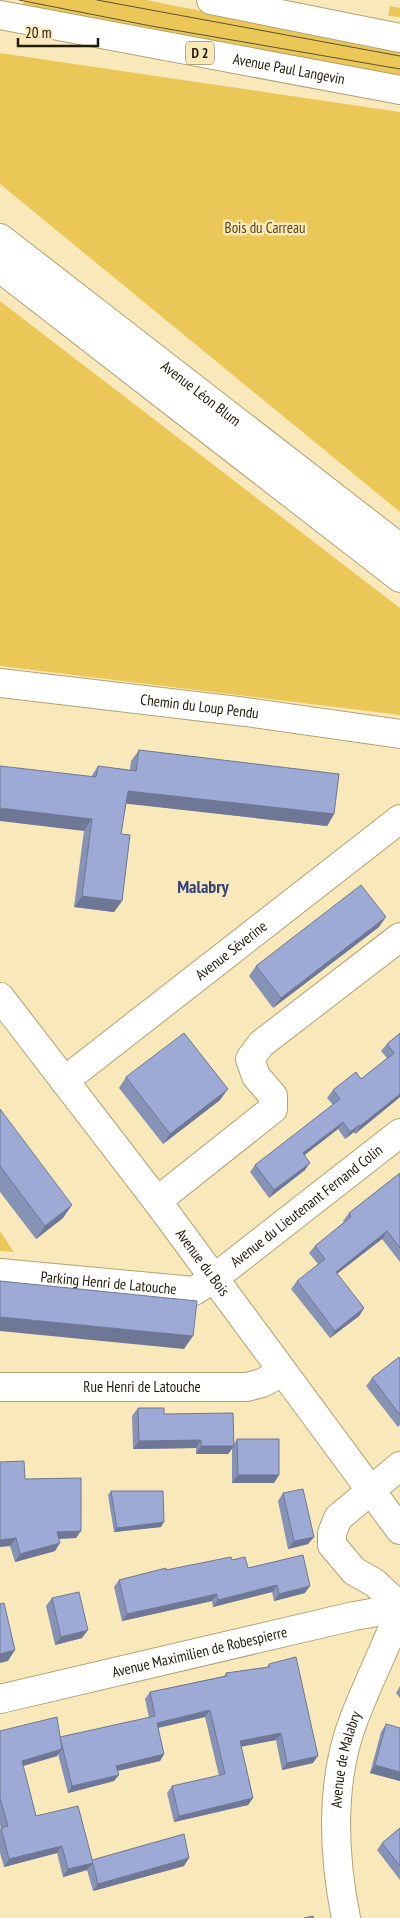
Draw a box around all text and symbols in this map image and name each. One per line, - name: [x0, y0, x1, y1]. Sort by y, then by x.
- scale bar: [18, 15, 98, 47]
- text: 20 m: [25, 23, 51, 42]
- road number: D 2: [186, 42, 214, 64]
- street label: Avenue Paul Langevin: [232, 49, 347, 88]
- park label: Bois du Carreau: [225, 218, 305, 237]
- street label: Avenue Léon Blum: [157, 356, 245, 430]
- street label: Chemin du Loup Pendu: [139, 690, 260, 723]
- district label: Malabry: [177, 875, 230, 898]
- street label: Avenue Séverine: [191, 916, 271, 984]
- street label: Avenue du Lieutenant Fernand Colin: [226, 1140, 386, 1271]
- street label: Avenue du Bois: [172, 1225, 234, 1300]
- street label: Parking Henri de Latouche: [40, 1267, 177, 1298]
- street label: Rue Henri de Latouche: [83, 1377, 201, 1396]
- street label: Avenue Maximilien de Robespierre: [110, 1622, 289, 1681]
- street label: Avenue de Malabry: [326, 1708, 365, 1808]

